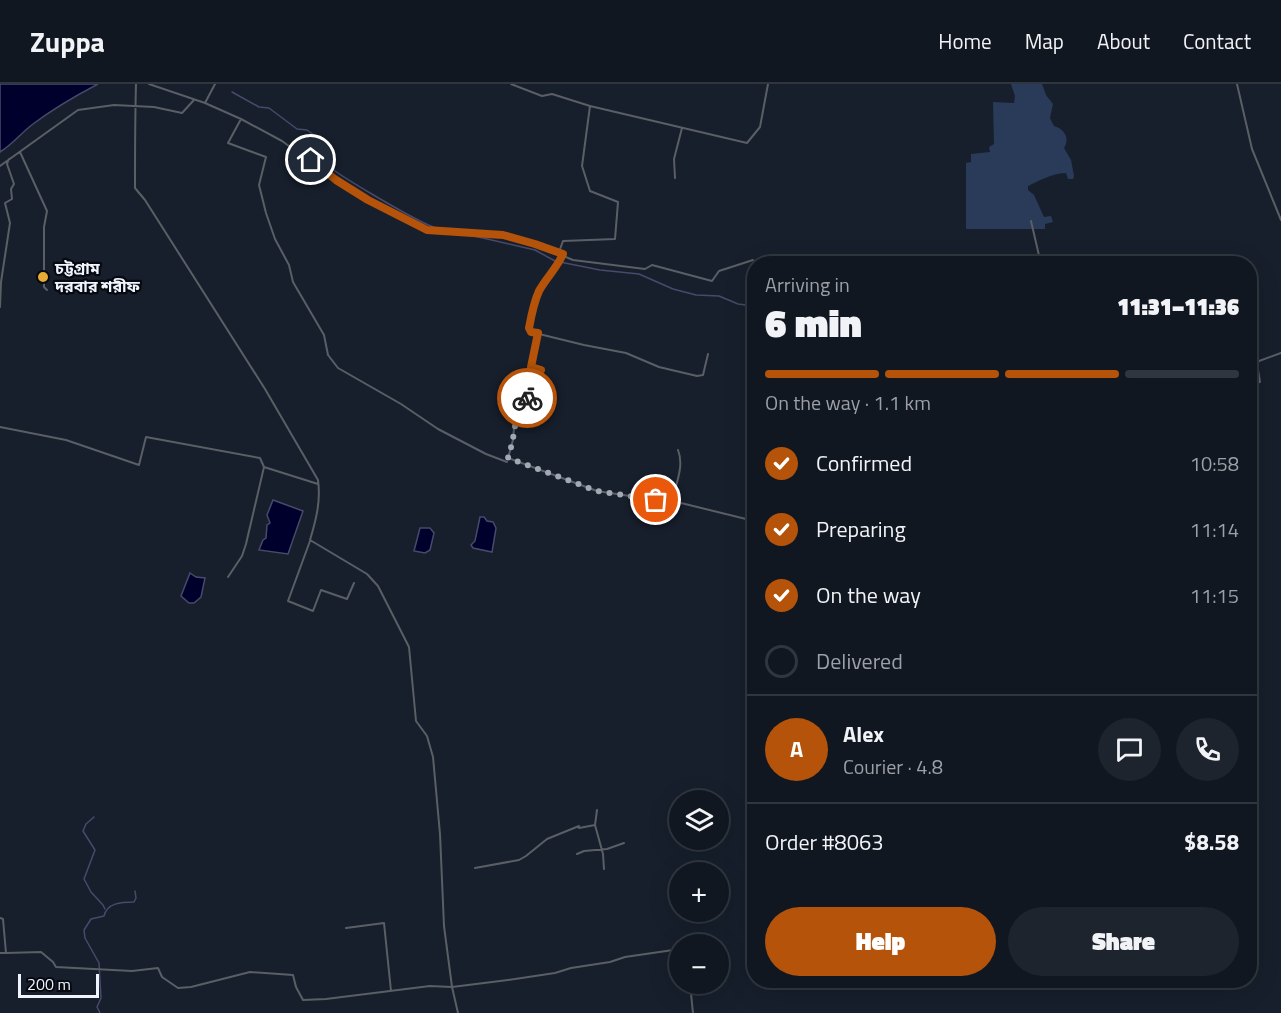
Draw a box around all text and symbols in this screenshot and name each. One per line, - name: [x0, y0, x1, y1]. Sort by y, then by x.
- text: Zuppa: [30, 20, 105, 63]
- text: Home: [938, 25, 992, 57]
- text: Map: [1025, 25, 1064, 57]
- text: About: [1097, 25, 1150, 57]
- text: Contact: [1183, 25, 1251, 57]
- pin: [285, 134, 336, 185]
- icon: home: [294, 143, 327, 176]
- place label: চট্টগ্রাম দরবার শরীফ: [54, 256, 141, 298]
- text: Arriving in: [765, 269, 850, 300]
- marker: চট্টগ্রাম দরবার শরীফ: [36, 270, 50, 284]
- text: 11:31–11:36: [1117, 290, 1239, 324]
- text: 6 min: [765, 293, 862, 352]
- courier: [497, 368, 557, 428]
- icon: bike: [511, 382, 544, 415]
- text: On the way · 1.1 km: [765, 387, 931, 418]
- text: Confirmed: [816, 446, 912, 480]
- icon: check: [765, 447, 798, 480]
- text: 10:58: [1190, 448, 1239, 479]
- pin: [630, 474, 681, 525]
- icon: bag: [639, 483, 672, 516]
- text: Preparing: [816, 512, 906, 546]
- icon: check: [765, 513, 798, 546]
- text: 11:14: [1190, 514, 1239, 545]
- text: On the way: [816, 578, 921, 612]
- icon: check: [765, 579, 798, 612]
- text: 11:15: [1190, 580, 1239, 611]
- text: Delivered: [816, 644, 903, 678]
- text: Alex: [843, 717, 884, 751]
- button: chat: [1098, 718, 1161, 781]
- button: phone: [1176, 718, 1239, 781]
- text: A: [790, 732, 803, 766]
- text: Courier · 4.8: [843, 751, 943, 782]
- map controls: [669, 790, 729, 994]
- button: layers: [669, 790, 729, 850]
- text: Order #8063: [765, 825, 884, 859]
- text: $8.58: [1184, 825, 1239, 859]
- button: +: [669, 862, 729, 922]
- button: Help: [765, 907, 996, 976]
- button: Share: [1008, 907, 1239, 976]
- button: −: [669, 934, 729, 994]
- scale bar: [18, 971, 99, 998]
- text: 200 m: [27, 972, 71, 996]

